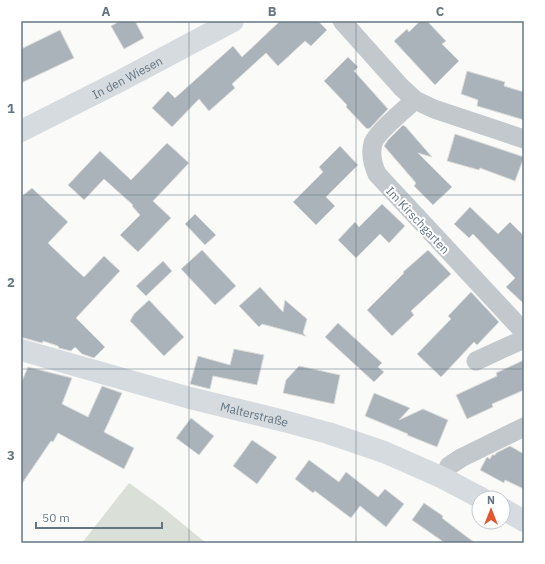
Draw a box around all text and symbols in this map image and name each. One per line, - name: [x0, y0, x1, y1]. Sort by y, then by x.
- text: A: [102, 3, 111, 20]
- text: B: [268, 3, 277, 20]
- text: C: [436, 3, 445, 20]
- street label: In den Wiesen: [89, 52, 165, 101]
- text: 1: [7, 100, 15, 117]
- street label: Im Kirschgarten: [383, 183, 453, 257]
- text: 2: [7, 274, 15, 291]
- street label: Malterstraße: [219, 398, 291, 429]
- text: 3: [7, 447, 15, 464]
- north arrow: [471, 490, 511, 530]
- text: N: [487, 493, 495, 507]
- scale bar: [36, 504, 162, 530]
- text: 50 m: [42, 510, 70, 525]

